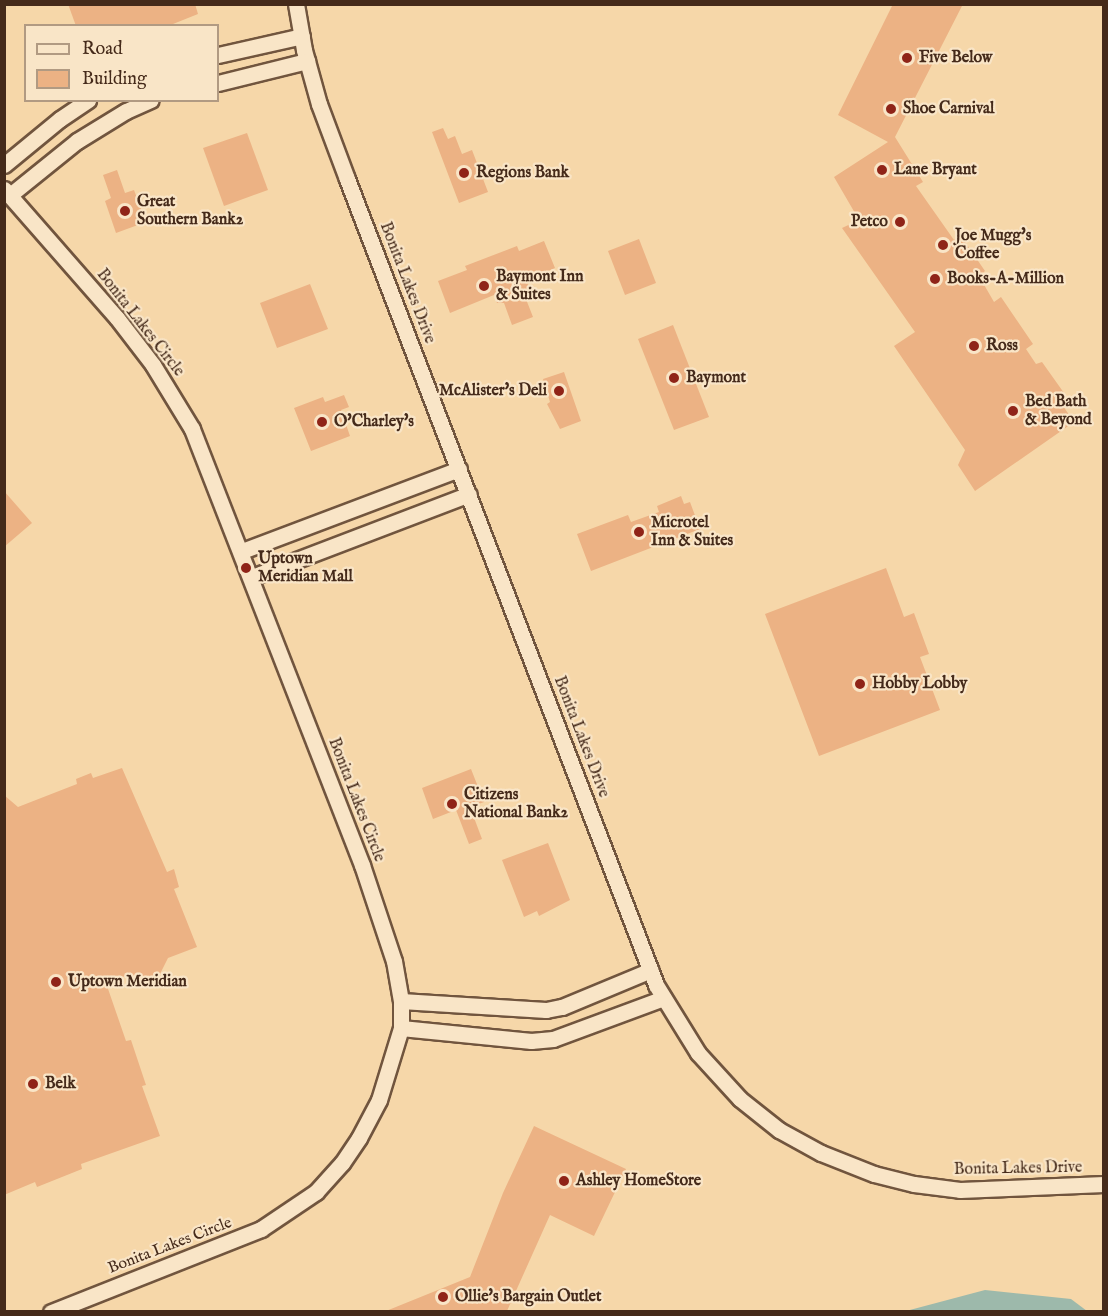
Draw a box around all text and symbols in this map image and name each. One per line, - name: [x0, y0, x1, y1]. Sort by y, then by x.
- legend: [24, 24, 219, 102]
- text: Road: [82, 38, 123, 61]
- place label: Five Below: [919, 48, 992, 68]
- marker: Five Below: [900, 51, 914, 65]
- text: Building: [82, 68, 147, 91]
- place label: Shoe Carnival: [903, 99, 994, 119]
- marker: Shoe Carnival: [884, 102, 898, 116]
- place label: Lane Bryant: [894, 160, 977, 180]
- place label: Regions Bank: [476, 163, 569, 183]
- marker: Lane Bryant: [875, 163, 889, 177]
- marker: Regions Bank: [457, 166, 471, 180]
- place label: Great Southern Bank2: [137, 192, 243, 230]
- marker: Great Southern Bank2: [118, 204, 132, 218]
- place label: Petco: [851, 212, 888, 232]
- marker: Petco: [893, 215, 907, 229]
- street label: Bonita Lakes Drive: [375, 220, 439, 346]
- place label: Joe Mugg's Coffee: [955, 226, 1031, 264]
- marker: Joe Mugg's Coffee: [936, 238, 950, 252]
- street label: Bonita Lakes Circle: [92, 265, 188, 381]
- place label: Baymont Inn & Suites: [496, 267, 583, 305]
- place label: Books-A-Million: [947, 269, 1064, 289]
- marker: Books-A-Million: [928, 272, 942, 286]
- marker: Baymont Inn & Suites: [477, 279, 491, 293]
- place label: Ross: [986, 336, 1018, 356]
- marker: Ross: [967, 339, 981, 353]
- place label: Baymont: [686, 368, 746, 388]
- marker: Baymont: [667, 371, 681, 385]
- place label: McAlister's Deli: [439, 381, 547, 401]
- marker: McAlister's Deli: [552, 384, 566, 398]
- place label: Bed Bath & Beyond: [1025, 392, 1092, 430]
- marker: Bed Bath & Beyond: [1006, 404, 1020, 418]
- place label: O'Charley's: [334, 412, 414, 432]
- marker: O'Charley's: [315, 415, 329, 429]
- place label: Microtel Inn & Suites: [651, 513, 733, 551]
- marker: Microtel Inn & Suites: [632, 525, 646, 539]
- place label: Uptown Meridian Mall: [258, 549, 353, 587]
- marker: Uptown Meridian Mall: [239, 561, 253, 575]
- street label: Bonita Lakes Drive: [549, 674, 613, 800]
- place label: Hobby Lobby: [872, 674, 967, 694]
- marker: Hobby Lobby: [853, 677, 867, 691]
- street label: Bonita Lakes Circle: [324, 735, 388, 865]
- place label: Citizens National Bank2: [464, 785, 568, 823]
- marker: Citizens National Bank2: [445, 797, 459, 811]
- place label: Uptown Meridian: [68, 972, 187, 992]
- marker: Uptown Meridian: [49, 975, 63, 989]
- place label: Belk: [45, 1074, 76, 1094]
- marker: Belk: [26, 1077, 40, 1091]
- street label: Bonita Lakes Drive: [954, 1158, 1082, 1180]
- place label: Ashley HomeStore: [576, 1171, 701, 1191]
- marker: Ashley HomeStore: [557, 1174, 571, 1188]
- street label: Bonita Lakes Circle: [105, 1214, 235, 1278]
- place label: Ollie's Bargain Outlet: [455, 1287, 601, 1307]
- marker: Ollie's Bargain Outlet: [436, 1290, 450, 1304]

